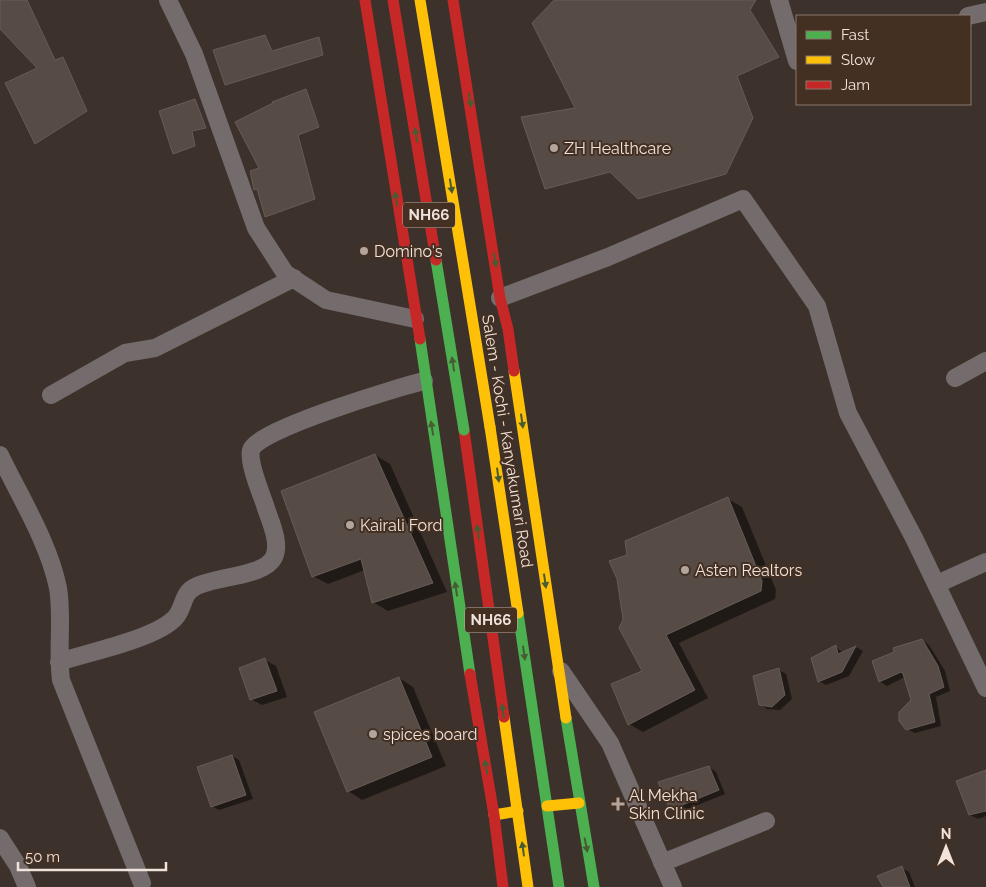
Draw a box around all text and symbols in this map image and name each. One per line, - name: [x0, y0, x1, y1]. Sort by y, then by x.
- legend: [796, 15, 971, 105]
- text: Fast: [841, 26, 869, 44]
- text: Slow: [841, 51, 875, 69]
- text: Jam: [841, 76, 870, 94]
- one-way arrow: [467, 92, 475, 108]
- one-way arrow: [411, 126, 419, 142]
- place label: ZH Healthcare: [564, 139, 671, 158]
- marker: ZH Healthcare: [548, 142, 560, 154]
- one-way arrow: [447, 179, 455, 195]
- one-way arrow: [392, 190, 400, 206]
- road number: NH66: [403, 202, 455, 228]
- place label: Domino's: [374, 242, 443, 261]
- marker: Domino's: [358, 245, 370, 257]
- one-way arrow: [491, 253, 499, 269]
- street label: Salem - Kochi - Kanyakumari Road: [478, 313, 537, 569]
- one-way arrow: [449, 356, 457, 372]
- one-way arrow: [518, 413, 526, 429]
- one-way arrow: [427, 420, 435, 436]
- one-way arrow: [494, 467, 502, 483]
- place label: Kairali Ford: [360, 516, 443, 535]
- marker: Kairali Ford: [344, 519, 356, 531]
- one-way arrow: [474, 524, 482, 540]
- place label: Asten Realtors: [695, 561, 802, 580]
- marker: Asten Realtors: [679, 564, 691, 576]
- one-way arrow: [542, 574, 550, 590]
- one-way arrow: [452, 581, 460, 597]
- road number: NH66: [465, 608, 517, 632]
- one-way arrow: [521, 645, 529, 661]
- one-way arrow: [499, 702, 507, 718]
- place label: spices board: [383, 725, 477, 744]
- marker: spices board: [367, 728, 379, 740]
- one-way arrow: [481, 758, 489, 774]
- place label: Al Mekha Skin Clinic: [629, 786, 705, 823]
- marker: Al Mekha Skin Clinic: [611, 797, 625, 811]
- north arrow: [921, 822, 971, 872]
- text: N: [941, 826, 951, 842]
- one-way arrow: [583, 837, 591, 853]
- scale bar: [18, 840, 165, 872]
- one-way arrow: [519, 841, 527, 857]
- text: 50 m: [25, 848, 60, 866]

